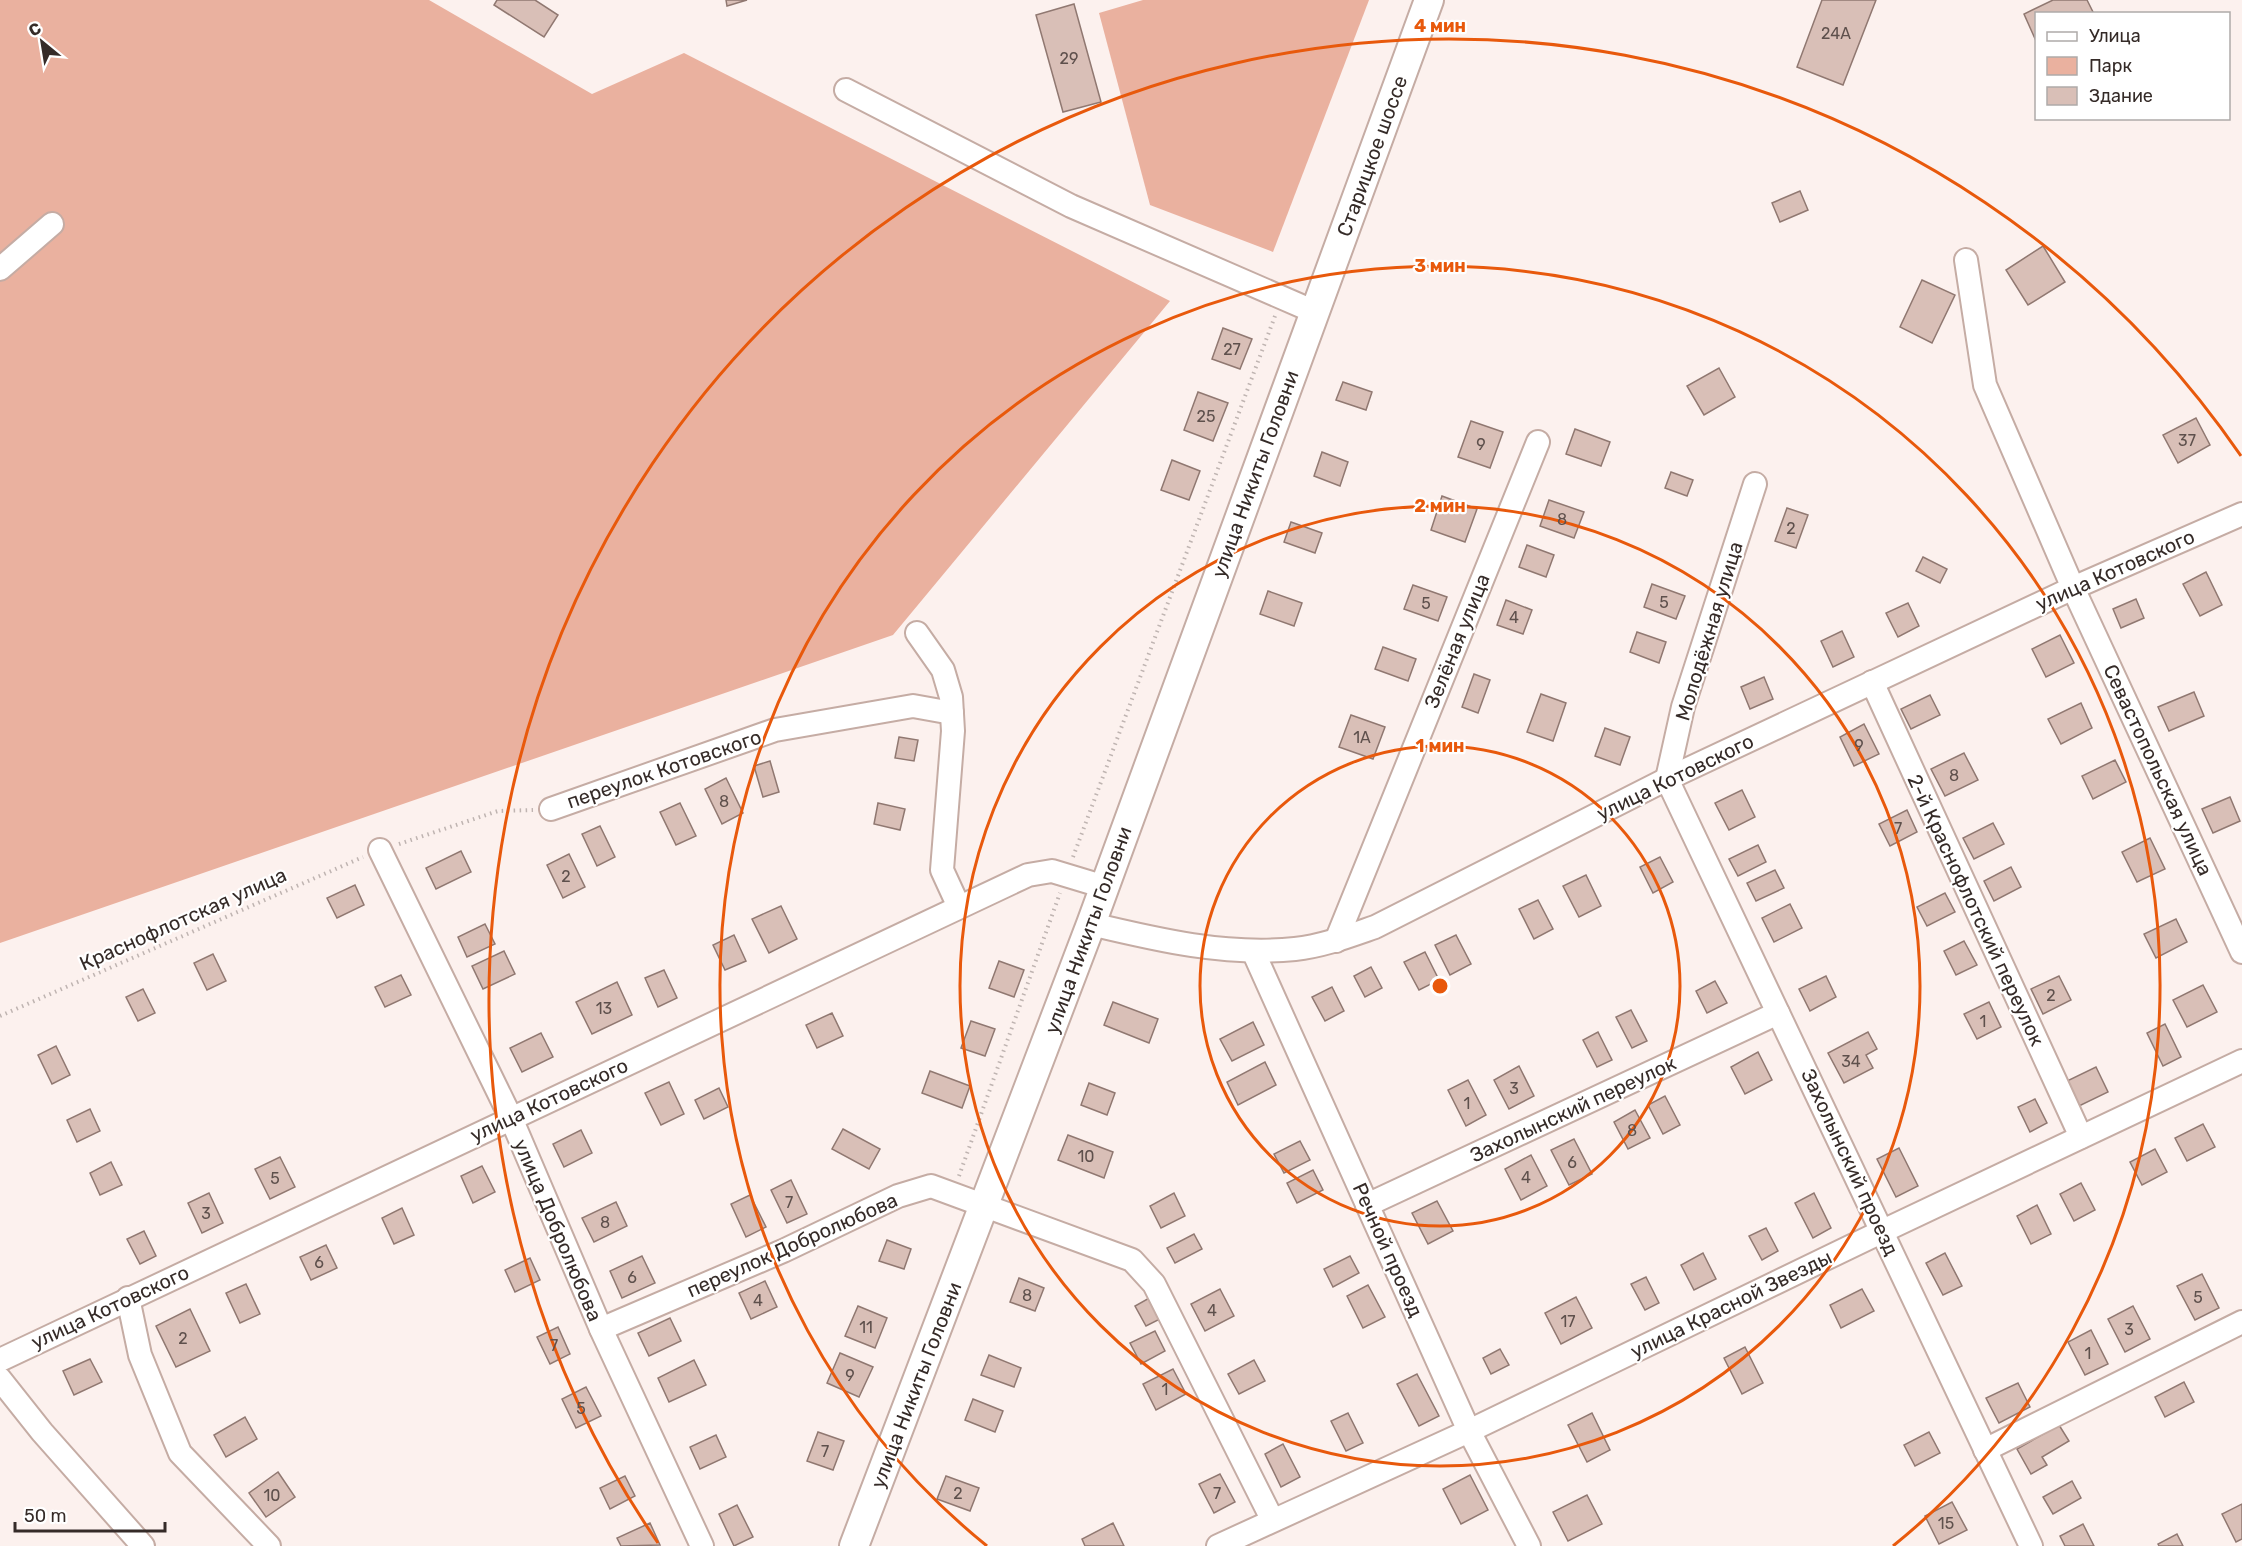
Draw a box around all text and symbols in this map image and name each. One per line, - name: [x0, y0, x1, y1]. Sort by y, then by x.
- north arrow: [12, 12, 72, 72]
- legend: [2035, 12, 2230, 120]
- text: 4 мин: [1414, 15, 1466, 37]
- text: С: [25, 18, 44, 40]
- house number: 24А: [1821, 24, 1851, 43]
- text: Улица: [2089, 25, 2141, 47]
- house number: 29: [1060, 49, 1078, 68]
- text: Парк: [2089, 55, 2133, 77]
- street label: Старицкое шоссе: [1332, 72, 1412, 240]
- text: Здание: [2089, 85, 2153, 107]
- text: 3 мин: [1414, 255, 1466, 277]
- house number: 27: [1223, 340, 1241, 359]
- street label: улица Никиты Головни: [1206, 367, 1304, 581]
- house number: 25: [1197, 407, 1215, 426]
- house number: 37: [2178, 431, 2196, 450]
- house number: 9: [1476, 435, 1486, 454]
- text: 2 мин: [1414, 495, 1466, 517]
- house number: 8: [1557, 510, 1567, 529]
- house number: 2: [1786, 519, 1796, 538]
- street label: улица Котовского: [2032, 524, 2198, 616]
- street label: Молодёжная улица: [1670, 539, 1748, 723]
- street label: Зелёная улица: [1419, 570, 1495, 712]
- house number: 5: [1659, 593, 1669, 612]
- house number: 5: [1421, 594, 1431, 613]
- house number: 4: [1509, 608, 1519, 627]
- street label: Севастопольская улица: [2098, 661, 2218, 879]
- street label: переулок Котовского: [564, 724, 764, 814]
- house number: 1А: [1353, 728, 1371, 747]
- street label: улица Котовского: [1593, 729, 1757, 825]
- text: 1 мин: [1416, 735, 1464, 757]
- house number: 9: [1854, 736, 1864, 755]
- house number: 8: [1949, 766, 1959, 785]
- street label: 2-й Краснофлотский переулок: [1902, 770, 2050, 1050]
- house number: 8: [719, 792, 729, 811]
- house number: 7: [1894, 819, 1902, 838]
- street label: улица Никиты Головни: [1039, 823, 1137, 1037]
- street label: Краснофлотская улица: [76, 862, 290, 976]
- house number: 2: [561, 867, 571, 886]
- centre of rings: [1430, 976, 1450, 996]
- house number: 2: [2046, 985, 2056, 1005]
- house number: 13: [596, 999, 612, 1018]
- house number: 1: [1980, 1012, 1986, 1031]
- street label: Захолынский переулок: [1466, 1051, 1680, 1167]
- house number: 34: [1841, 1052, 1861, 1071]
- street label: улица Котовского: [466, 1053, 632, 1147]
- street label: Захолынский проезд: [1796, 1065, 1904, 1259]
- house number: 3: [1509, 1079, 1519, 1098]
- house number: 1: [1464, 1094, 1470, 1113]
- house number: 8: [1627, 1121, 1637, 1140]
- street label: улица Добролюбова: [509, 1135, 607, 1325]
- house number: 10: [1077, 1147, 1095, 1166]
- house number: 6: [1567, 1153, 1577, 1172]
- house number: 4: [1521, 1168, 1531, 1187]
- house number: 5: [270, 1169, 280, 1188]
- street label: Речной проезд: [1348, 1179, 1428, 1321]
- street label: переулок Добролюбова: [683, 1188, 901, 1302]
- house number: 7: [785, 1193, 793, 1212]
- house number: 3: [201, 1204, 211, 1223]
- house number: 8: [600, 1213, 610, 1232]
- street label: улица Красной Звезды: [1626, 1245, 1836, 1363]
- house number: 6: [314, 1253, 324, 1272]
- street label: улица Котовского: [27, 1260, 193, 1354]
- house number: 6: [627, 1268, 637, 1287]
- street label: улица Никиты Головни: [866, 1278, 966, 1492]
- house number: 8: [1022, 1286, 1032, 1305]
- house number: 5: [2193, 1288, 2203, 1307]
- house number: 4: [753, 1291, 763, 1310]
- house number: 4: [1207, 1301, 1217, 1320]
- house number: 17: [1560, 1312, 1576, 1331]
- house number: 11: [859, 1318, 873, 1337]
- house number: 3: [2124, 1320, 2134, 1339]
- house number: 2: [178, 1329, 188, 1348]
- house number: 7: [550, 1336, 558, 1355]
- house number: 1: [2085, 1344, 2091, 1363]
- house number: 9: [845, 1366, 855, 1385]
- house number: 1: [1162, 1380, 1168, 1399]
- house number: 5: [576, 1399, 586, 1418]
- house number: 7: [821, 1442, 829, 1461]
- house number: 2: [953, 1484, 963, 1503]
- house number: 7: [1213, 1484, 1221, 1503]
- house number: 10: [263, 1486, 281, 1505]
- scale bar: [15, 1495, 165, 1533]
- text: 50 m: [24, 1505, 67, 1527]
- house number: 15: [1938, 1514, 1954, 1533]

